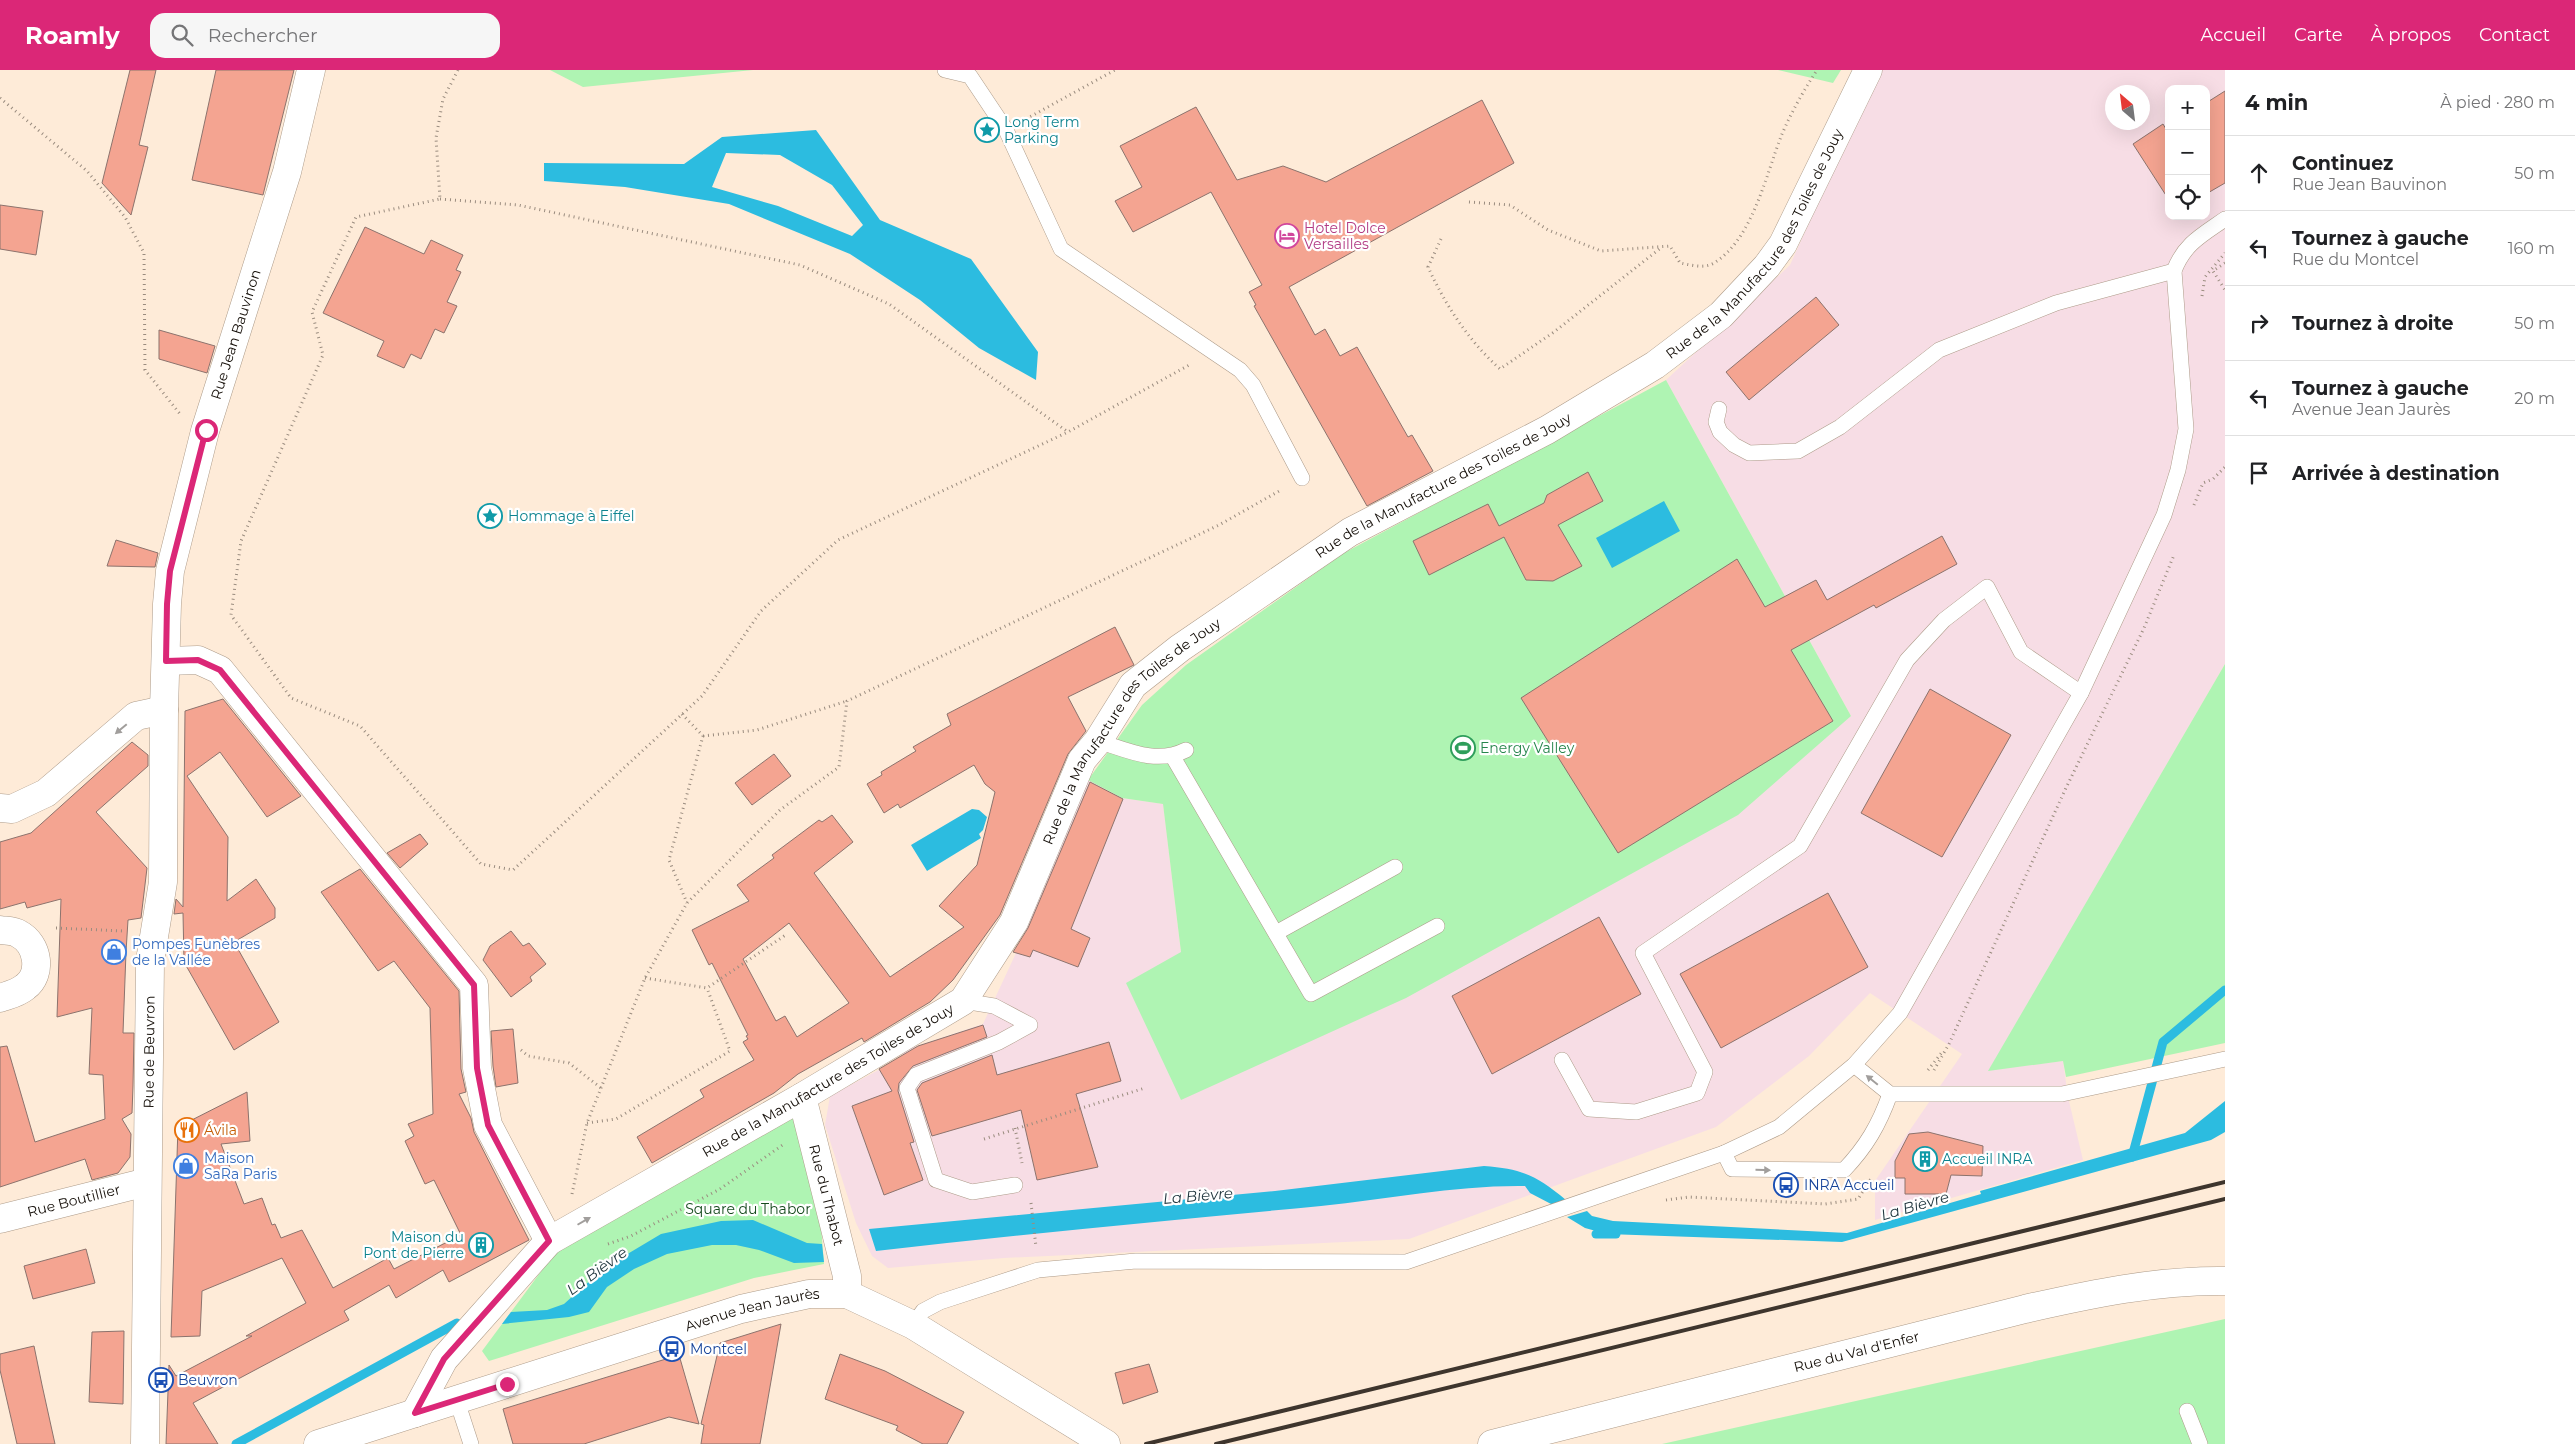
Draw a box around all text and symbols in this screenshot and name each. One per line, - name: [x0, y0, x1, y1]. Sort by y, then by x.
- search box: [150, 13, 500, 58]
- text: Roamly: [25, 21, 120, 50]
- icon: search: [168, 21, 196, 49]
- text: Rechercher: [208, 24, 318, 47]
- text: Accueil: [2201, 24, 2266, 46]
- text: Carte: [2294, 24, 2343, 46]
- text: À propos: [2371, 24, 2451, 46]
- text: Contact: [2479, 24, 2550, 46]
- north arrow: [2105, 85, 2150, 130]
- map controls: [2165, 85, 2210, 220]
- button: +: [2165, 85, 2210, 130]
- text: 4 min: [2245, 90, 2308, 115]
- text: À pied · 280 m: [2440, 93, 2555, 112]
- place label: Long Term Parking: [1004, 113, 1080, 147]
- place icon: Long Term Parking: [974, 117, 1000, 143]
- street label: Rue de la Manufacture des Toiles de Jouy: [1662, 125, 1847, 363]
- button: −: [2165, 130, 2210, 175]
- text: Continuez: [2292, 152, 2393, 175]
- icon: ahead: [2245, 159, 2273, 187]
- text: 50 m: [2514, 164, 2555, 183]
- button: locate: [2165, 175, 2210, 220]
- text: Rue Jean Bauvinon: [2292, 175, 2447, 194]
- place label: Hotel Dolce Versailles: [1304, 219, 1386, 253]
- hotel icon: Hotel Dolce Versailles: [1274, 223, 1300, 249]
- text: Tournez à gauche: [2292, 227, 2469, 250]
- icon: left: [2245, 234, 2273, 262]
- text: 160 m: [2508, 239, 2555, 258]
- text: Rue du Montcel: [2292, 250, 2419, 269]
- street label: Rue Jean Bauvinon: [207, 267, 265, 402]
- icon: right: [2245, 309, 2273, 337]
- text: Tournez à droite: [2292, 312, 2453, 335]
- text: 50 m: [2514, 314, 2555, 333]
- text: Tournez à gauche: [2292, 377, 2469, 400]
- icon: left: [2245, 384, 2273, 412]
- text: 20 m: [2514, 389, 2555, 408]
- text: Avenue Jean Jaurès: [2292, 400, 2450, 419]
- street label: Rue de la Manufacture des Toiles de Jouy: [1312, 408, 1575, 562]
- route start: [195, 419, 218, 442]
- icon: arrive: [2245, 459, 2273, 487]
- text: Arrivée à destination: [2292, 462, 2500, 485]
- place icon: Hommage à Eiffel: [477, 503, 503, 529]
- place label: Hommage à Eiffel: [508, 507, 635, 525]
- street label: Rue de la Manufacture des Toiles de Jouy: [1039, 614, 1224, 847]
- one-way arrow: [115, 723, 127, 735]
- sports icon: Energy Valley: [1450, 735, 1476, 761]
- place label: Energy Valley: [1480, 739, 1575, 757]
- place label: Pompes Funèbres de la Vallée: [132, 935, 260, 969]
- shop icon: Pompes Funèbres de la Vallée: [101, 939, 127, 965]
- street label: Rue de Beuvron: [139, 995, 159, 1109]
- street label: Rue de la Manufacture des Toiles de Jouy: [699, 999, 957, 1161]
- one-way arrow: [1866, 1074, 1879, 1085]
- restaurant icon: Ávila: [174, 1117, 200, 1143]
- place label: Ávila: [204, 1121, 237, 1139]
- street label: Rue du Thabot: [805, 1142, 848, 1248]
- building icon: Accueil INRA: [1912, 1146, 1938, 1172]
- place label: Maison SaRa Paris: [204, 1149, 277, 1183]
- place label: Accueil INRA: [1942, 1150, 2033, 1168]
- shop icon: Maison SaRa Paris: [173, 1153, 199, 1179]
- one-way arrow: [1755, 1166, 1771, 1174]
- bus stop icon: INRA Accueil: [1773, 1172, 1799, 1198]
- place label: INRA Accueil: [1804, 1176, 1894, 1194]
- street label: Rue Boutillier: [25, 1180, 122, 1221]
- water label: La Bièvre: [1162, 1183, 1234, 1208]
- water label: La Bièvre: [1879, 1187, 1951, 1224]
- park label: Square du Thabor: [685, 1200, 811, 1218]
- one-way arrow: [576, 1217, 591, 1225]
- place label: Maison du Pont de Pierre: [363, 1228, 464, 1262]
- building icon: Maison du Pont de Pierre: [468, 1232, 494, 1258]
- water label: La Bièvre: [563, 1242, 631, 1299]
- street label: Avenue Jean Jaurès: [683, 1284, 820, 1335]
- street label: Rue du Val d'Enfer: [1792, 1327, 1922, 1376]
- bus stop icon: Montcel: [659, 1336, 685, 1362]
- place label: Montcel: [690, 1340, 747, 1358]
- bus stop icon: Beuvron: [148, 1367, 174, 1393]
- place label: Beuvron: [178, 1371, 238, 1389]
- route end: [496, 1373, 519, 1396]

